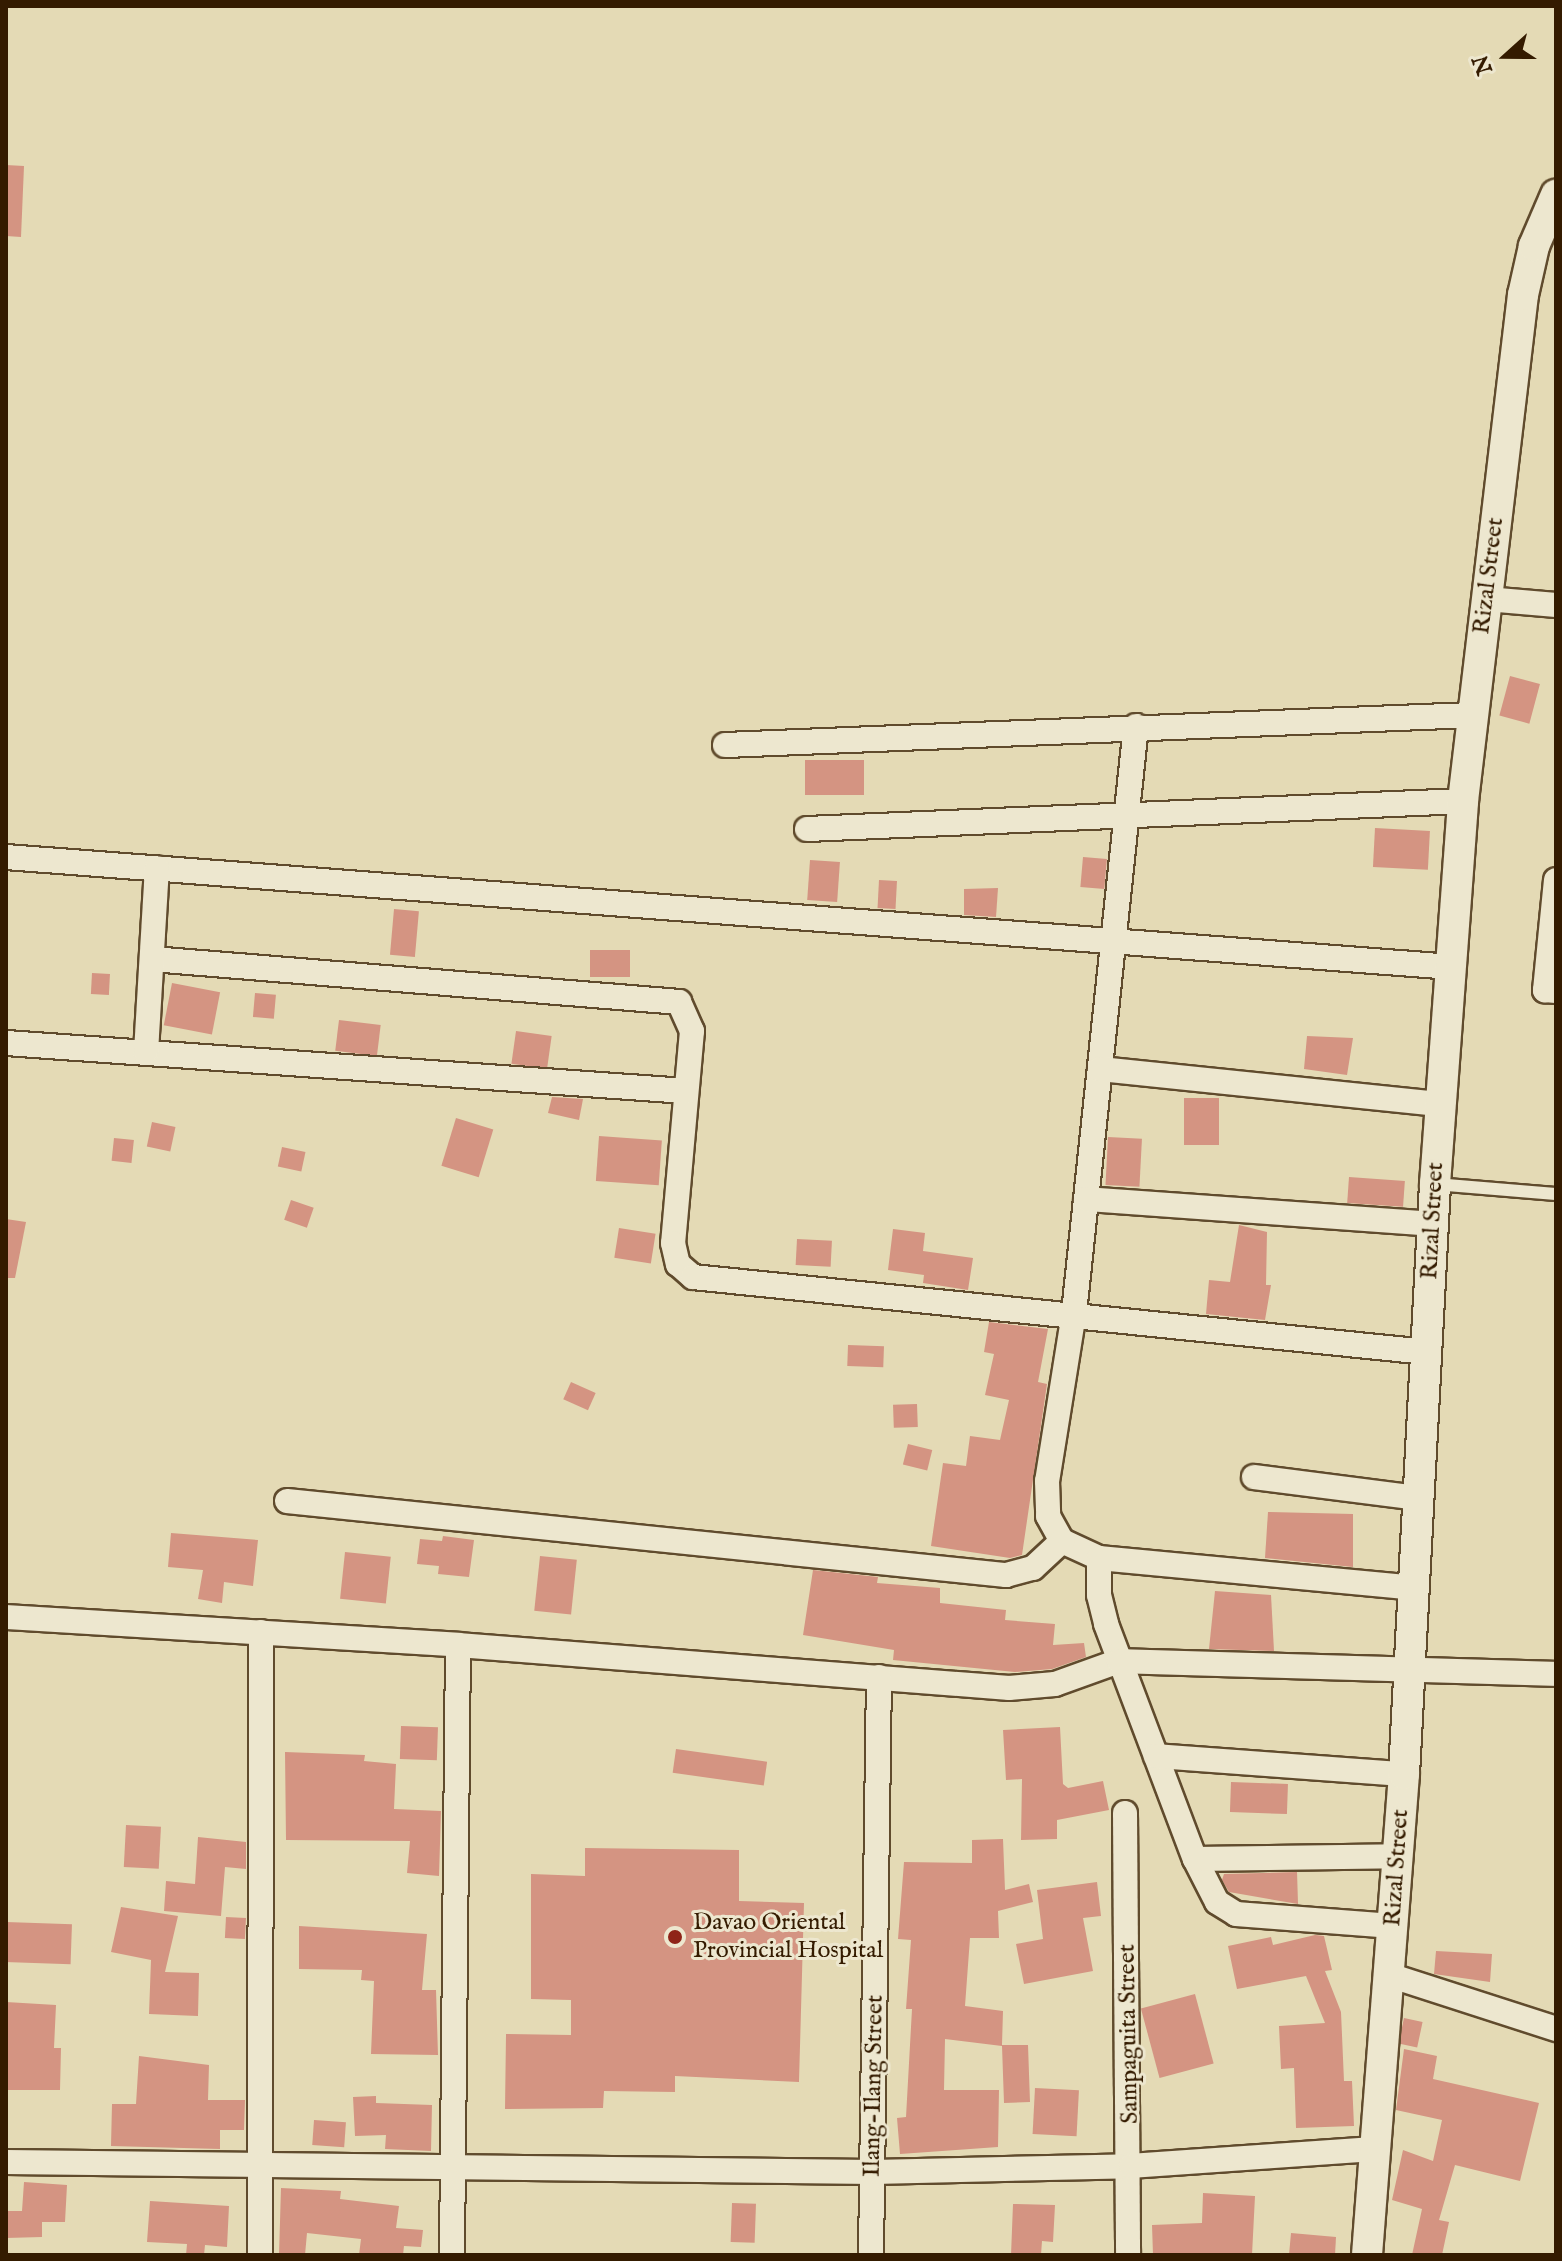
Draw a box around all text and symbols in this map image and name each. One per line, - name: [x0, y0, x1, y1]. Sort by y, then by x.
- north arrow: [1466, 16, 1546, 96]
- text: N: [1467, 51, 1500, 79]
- street label: Rizal Street: [1468, 516, 1510, 636]
- street label: Rizal Street: [1416, 1162, 1450, 1280]
- street label: Rizal Street: [1379, 1808, 1415, 1928]
- place label: Davao Oriental Provincial Hospital: [693, 1909, 883, 1965]
- marker: Davao Oriental Provincial Hospital: [664, 1926, 686, 1948]
- street label: Sampaguita Street: [1113, 1944, 1145, 2124]
- street label: Ilang-Ilang Street: [858, 1995, 890, 2177]

